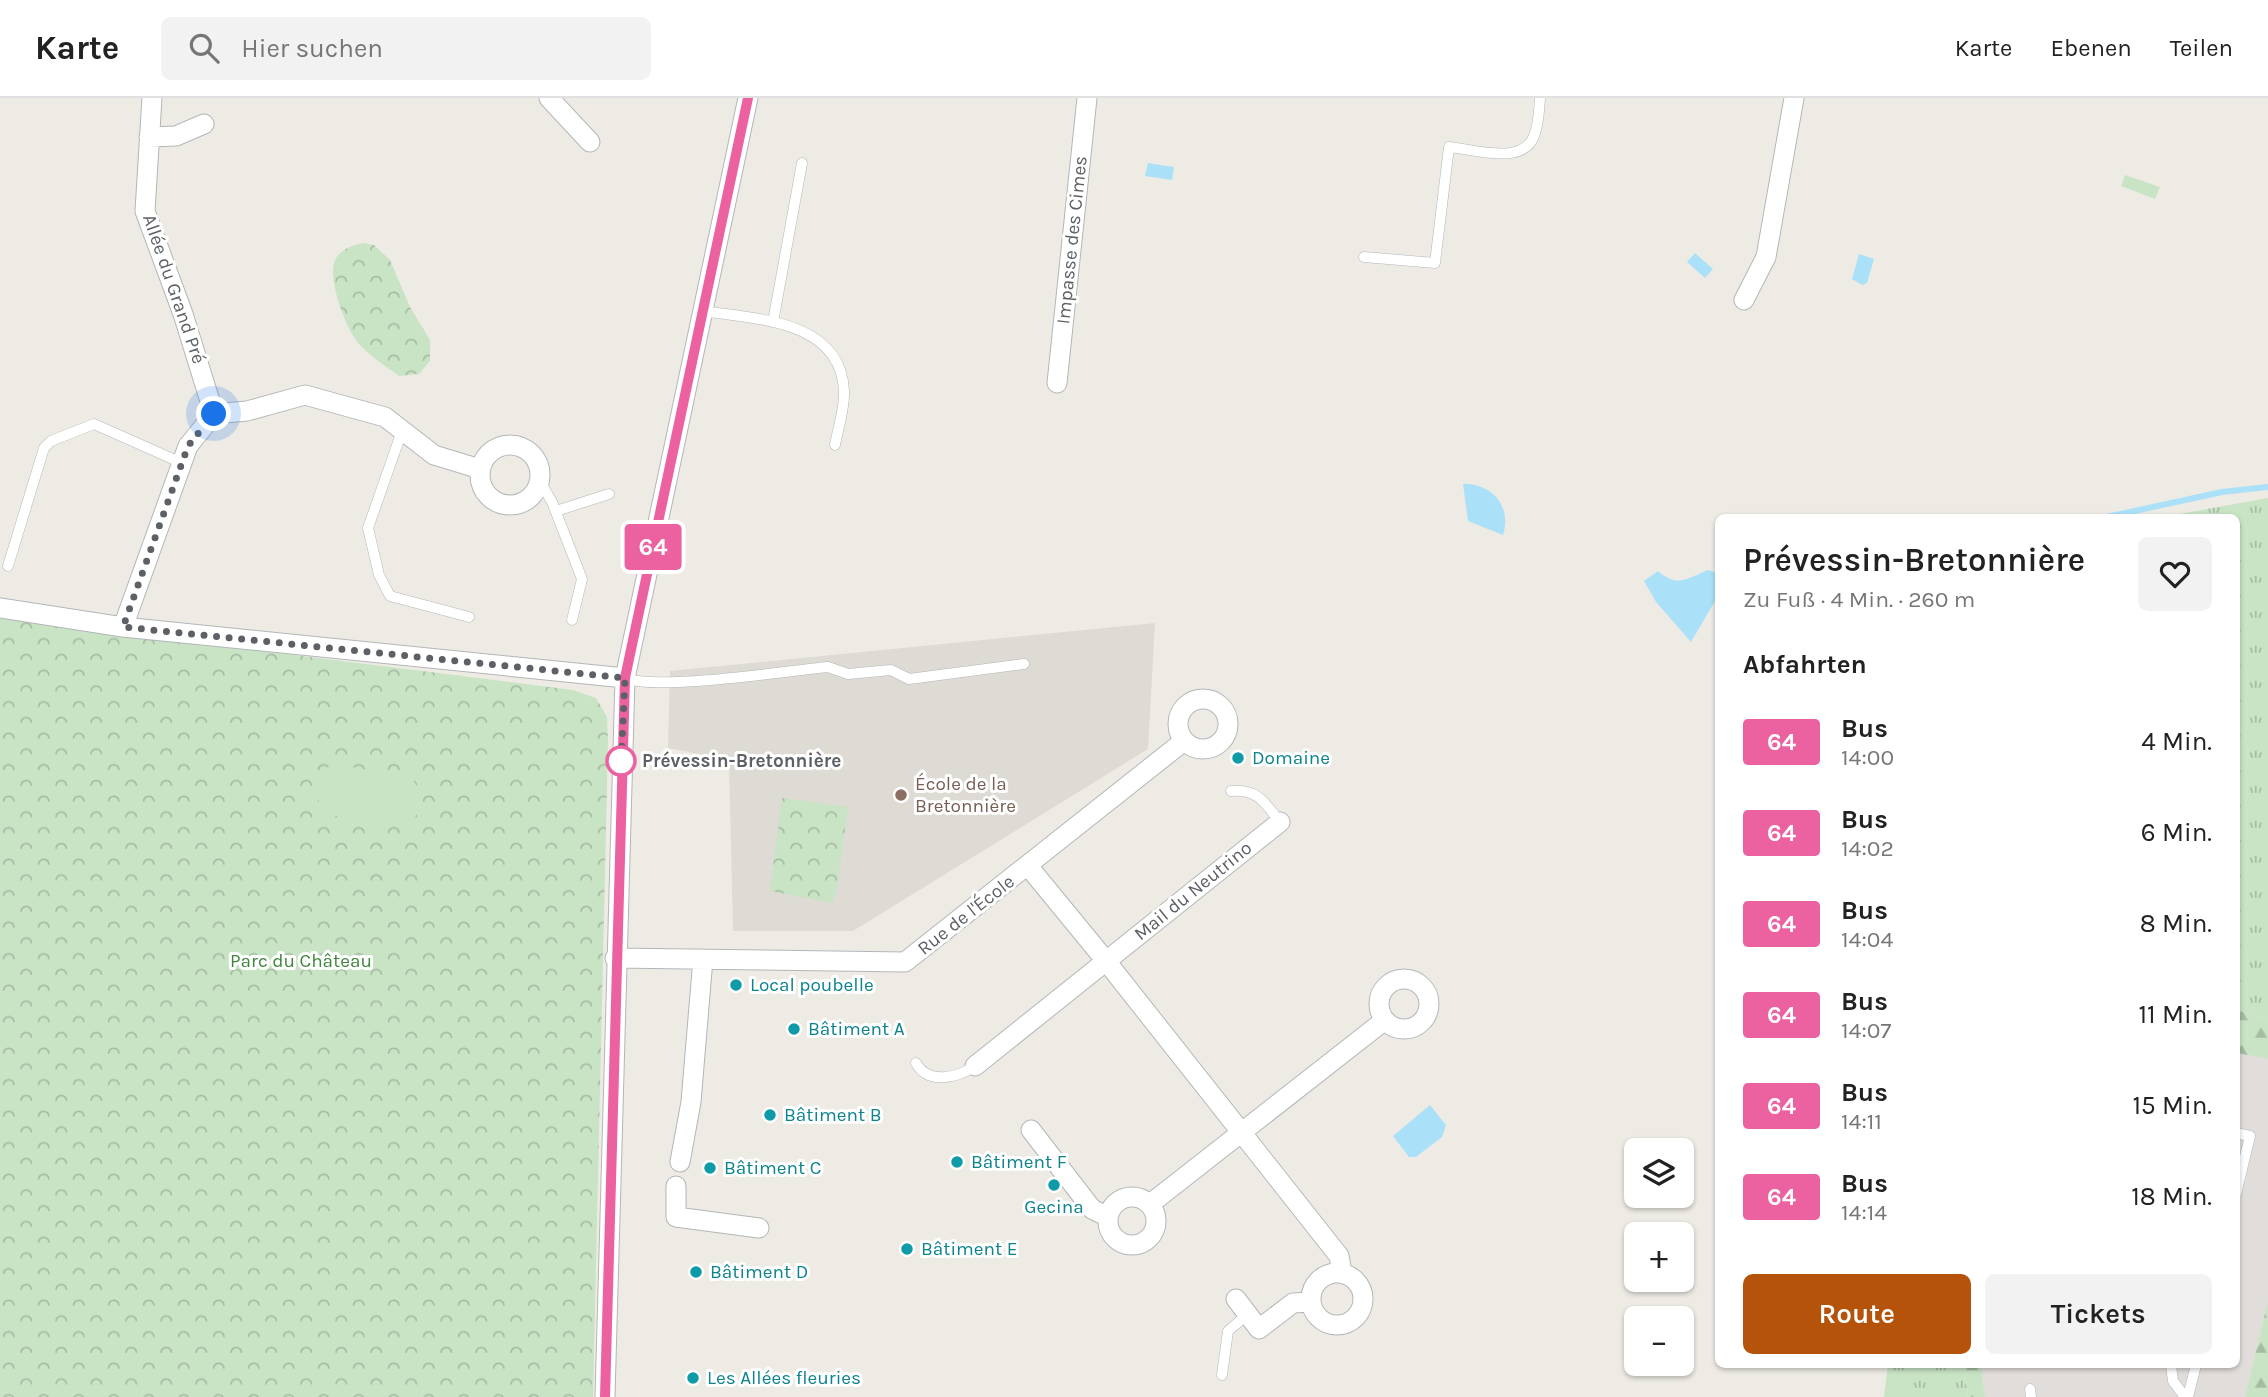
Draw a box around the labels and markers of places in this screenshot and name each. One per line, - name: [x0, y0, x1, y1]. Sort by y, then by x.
- marker: Prévessin-Bretonnière: [606, 746, 636, 776]
- place label: Domaine: [1252, 747, 1330, 769]
- place label: Prévessin-Bretonnière: [642, 750, 841, 772]
- marker: Domaine: [1230, 750, 1246, 766]
- place label: École de la Bretonnière: [915, 772, 1016, 817]
- marker: École de la Bretonnière: [893, 787, 909, 803]
- place label: Local poubelle: [750, 974, 874, 996]
- marker: Local poubelle: [728, 977, 744, 993]
- place label: Bâtiment A: [808, 1018, 905, 1040]
- marker: Bâtiment A: [786, 1021, 802, 1037]
- place label: Bâtiment B: [784, 1104, 882, 1126]
- marker: Bâtiment B: [762, 1107, 778, 1123]
- place label: Bâtiment F: [971, 1151, 1067, 1173]
- marker: Bâtiment F: [949, 1154, 965, 1170]
- place label: Bâtiment C: [724, 1157, 821, 1179]
- marker: Bâtiment C: [702, 1160, 718, 1176]
- marker: Gecina: [1046, 1177, 1062, 1193]
- place label: Gecina: [1024, 1196, 1084, 1218]
- place label: Bâtiment E: [921, 1238, 1017, 1260]
- marker: Bâtiment E: [899, 1241, 915, 1257]
- place label: Bâtiment D: [710, 1261, 808, 1283]
- marker: Bâtiment D: [688, 1264, 704, 1280]
- place label: Les Allées fleuries: [707, 1367, 861, 1389]
- marker: Les Allées fleuries: [685, 1370, 701, 1386]

